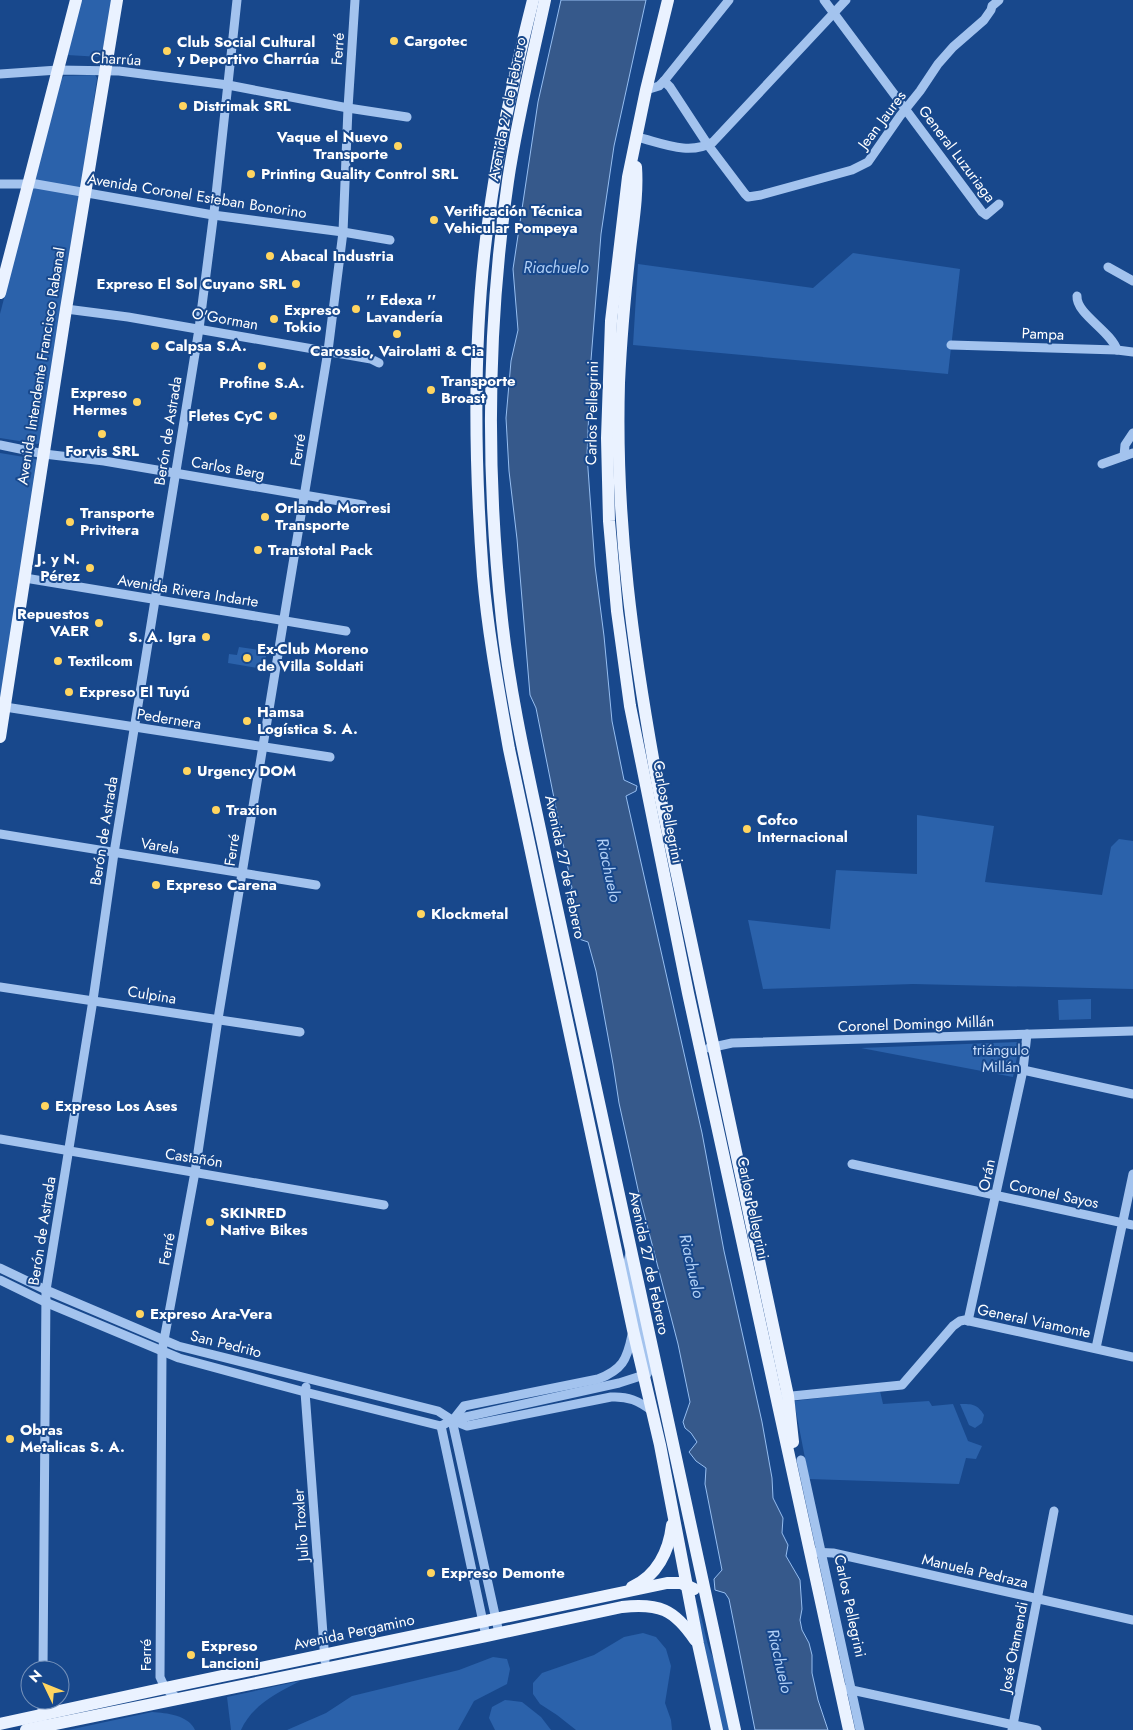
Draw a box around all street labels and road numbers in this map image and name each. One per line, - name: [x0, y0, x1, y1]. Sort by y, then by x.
- street label: Ferré: [326, 32, 350, 66]
- street label: Avenida 27 de Febrero: [482, 35, 532, 183]
- street label: Charrúa: [90, 47, 142, 71]
- street label: Jean Jaures: [851, 86, 911, 155]
- street label: General Luzuriaga: [913, 101, 1001, 207]
- street label: Avenida Coronel Esteban Bonorino: [86, 168, 308, 224]
- street label: Avenida Intendente Francisco Rabanal: [11, 246, 71, 486]
- street label: O'Gorman: [190, 302, 260, 336]
- street label: Pampa: [1021, 322, 1065, 346]
- street label: Carlos Pellegrini: [580, 361, 604, 465]
- street label: Berón de Astrada: [149, 375, 187, 487]
- street label: Ferré: [285, 432, 311, 468]
- street label: Carlos Berg: [189, 451, 267, 485]
- street label: Avenida Rivera Indarte: [116, 569, 260, 613]
- street label: Pedernera: [135, 703, 203, 735]
- street label: Carlos Pellegrini: [647, 759, 689, 865]
- street label: Berón de Astrada: [85, 775, 123, 887]
- street label: Avenida 27 de Febrero: [539, 793, 591, 941]
- street label: Varela: [139, 832, 181, 860]
- street label: Ferré: [219, 832, 245, 868]
- street label: Culpina: [126, 980, 178, 1010]
- street label: Coronel Domingo Millán: [837, 1010, 995, 1038]
- street label: Castañón: [163, 1143, 225, 1173]
- street label: Carlos Pellegrini: [731, 1155, 775, 1261]
- street label: Orán: [973, 1157, 1001, 1193]
- street label: Coronel Sayos: [1007, 1174, 1101, 1214]
- street label: Berón de Astrada: [23, 1175, 61, 1287]
- street label: Avenida 27 de Febrero: [623, 1189, 675, 1337]
- street label: Ferré: [153, 1231, 181, 1267]
- street label: General Viamonte: [975, 1298, 1093, 1344]
- street label: San Pedrito: [188, 1325, 264, 1363]
- street label: Julio Troxler: [287, 1487, 315, 1564]
- street label: Manuela Pedraza: [920, 1548, 1030, 1594]
- street label: Carlos Pellegrini: [828, 1553, 872, 1659]
- street label: José Otamendi: [994, 1600, 1034, 1696]
- street label: Avenida Pergamino: [291, 1608, 417, 1656]
- street label: Ferré: [135, 1638, 157, 1671]

